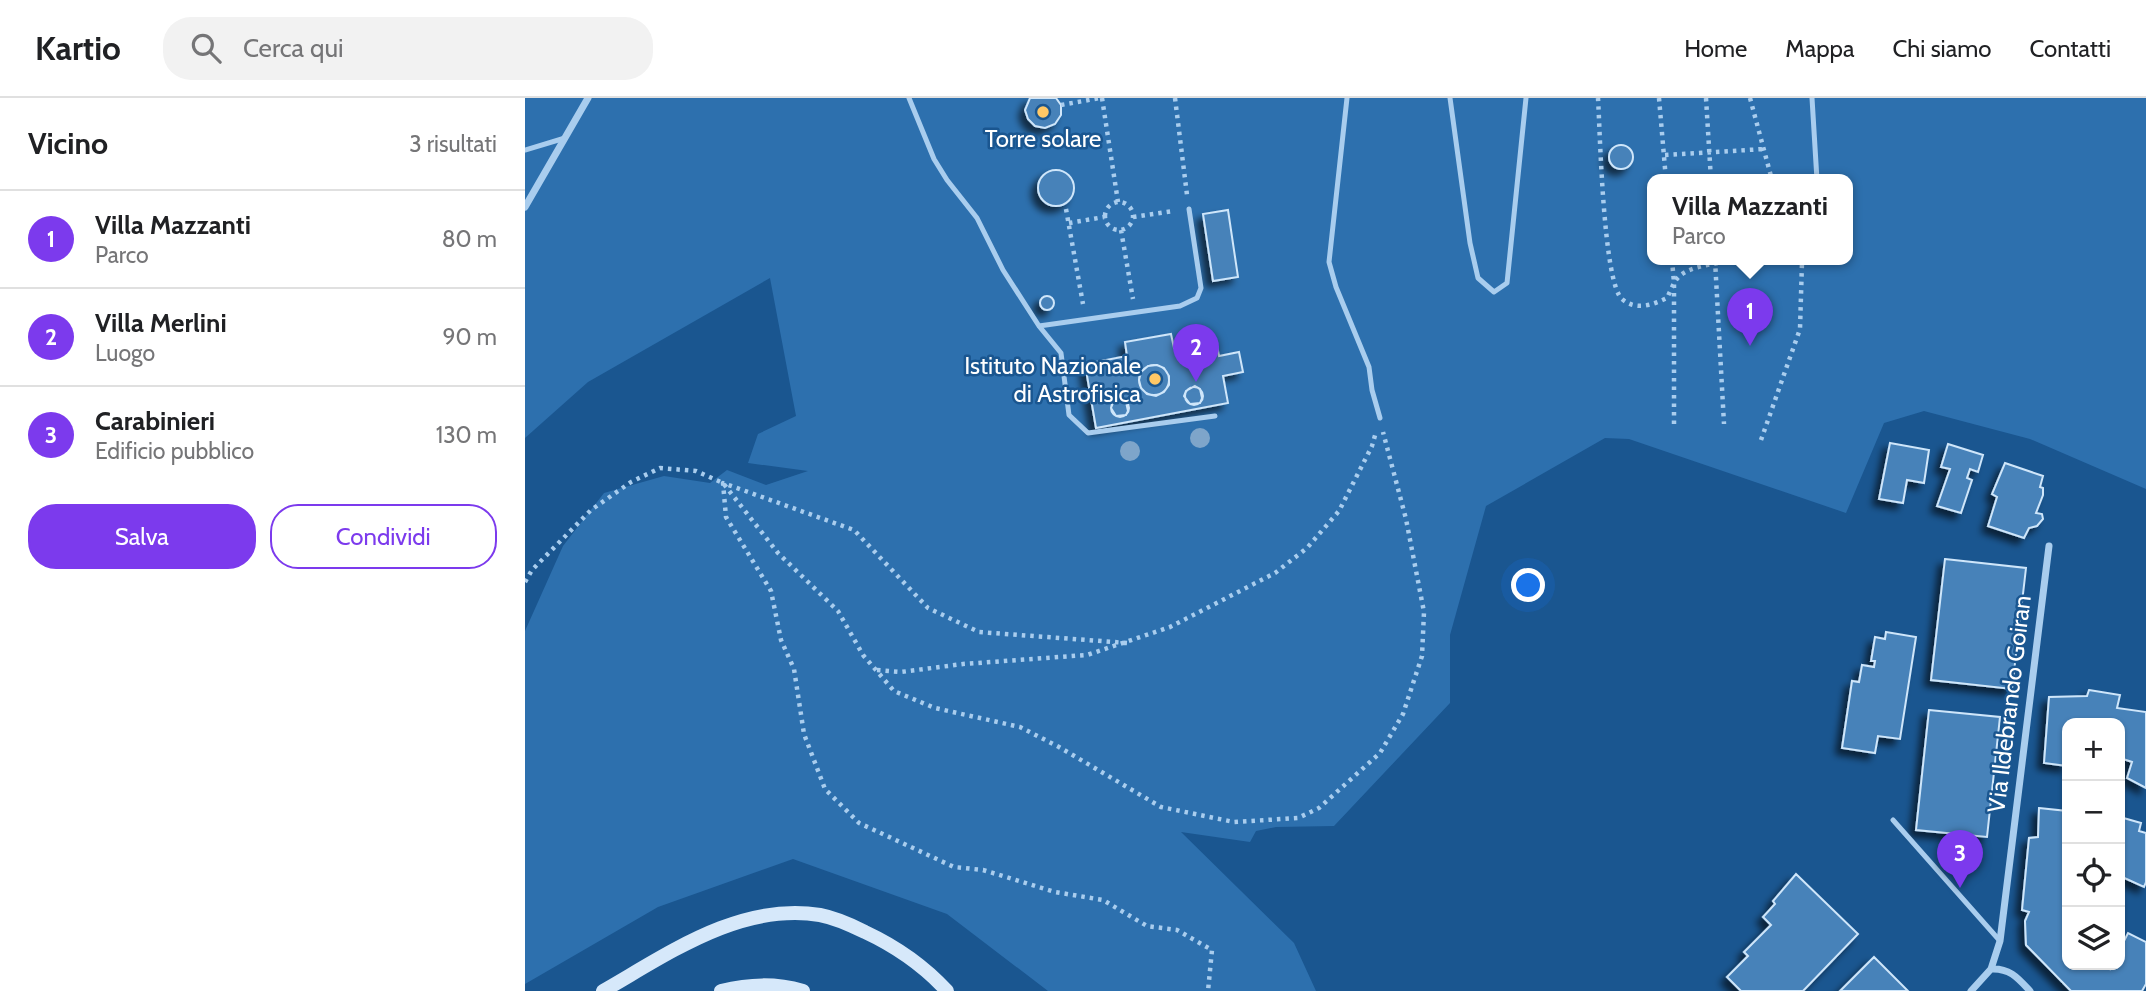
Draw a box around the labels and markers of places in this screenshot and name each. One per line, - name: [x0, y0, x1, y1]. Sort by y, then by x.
- marker: Torre solare: [1035, 104, 1051, 120]
- place label: Torre solare: [985, 124, 1101, 153]
- pin: 1: [1727, 288, 1773, 346]
- pin: 2: [1173, 324, 1219, 382]
- place label: Istituto Nazionale di Astrofisica: [964, 351, 1141, 408]
- marker: Istituto Nazionale di Astrofisica: [1147, 371, 1163, 387]
- pin: 3: [1937, 830, 1983, 888]

